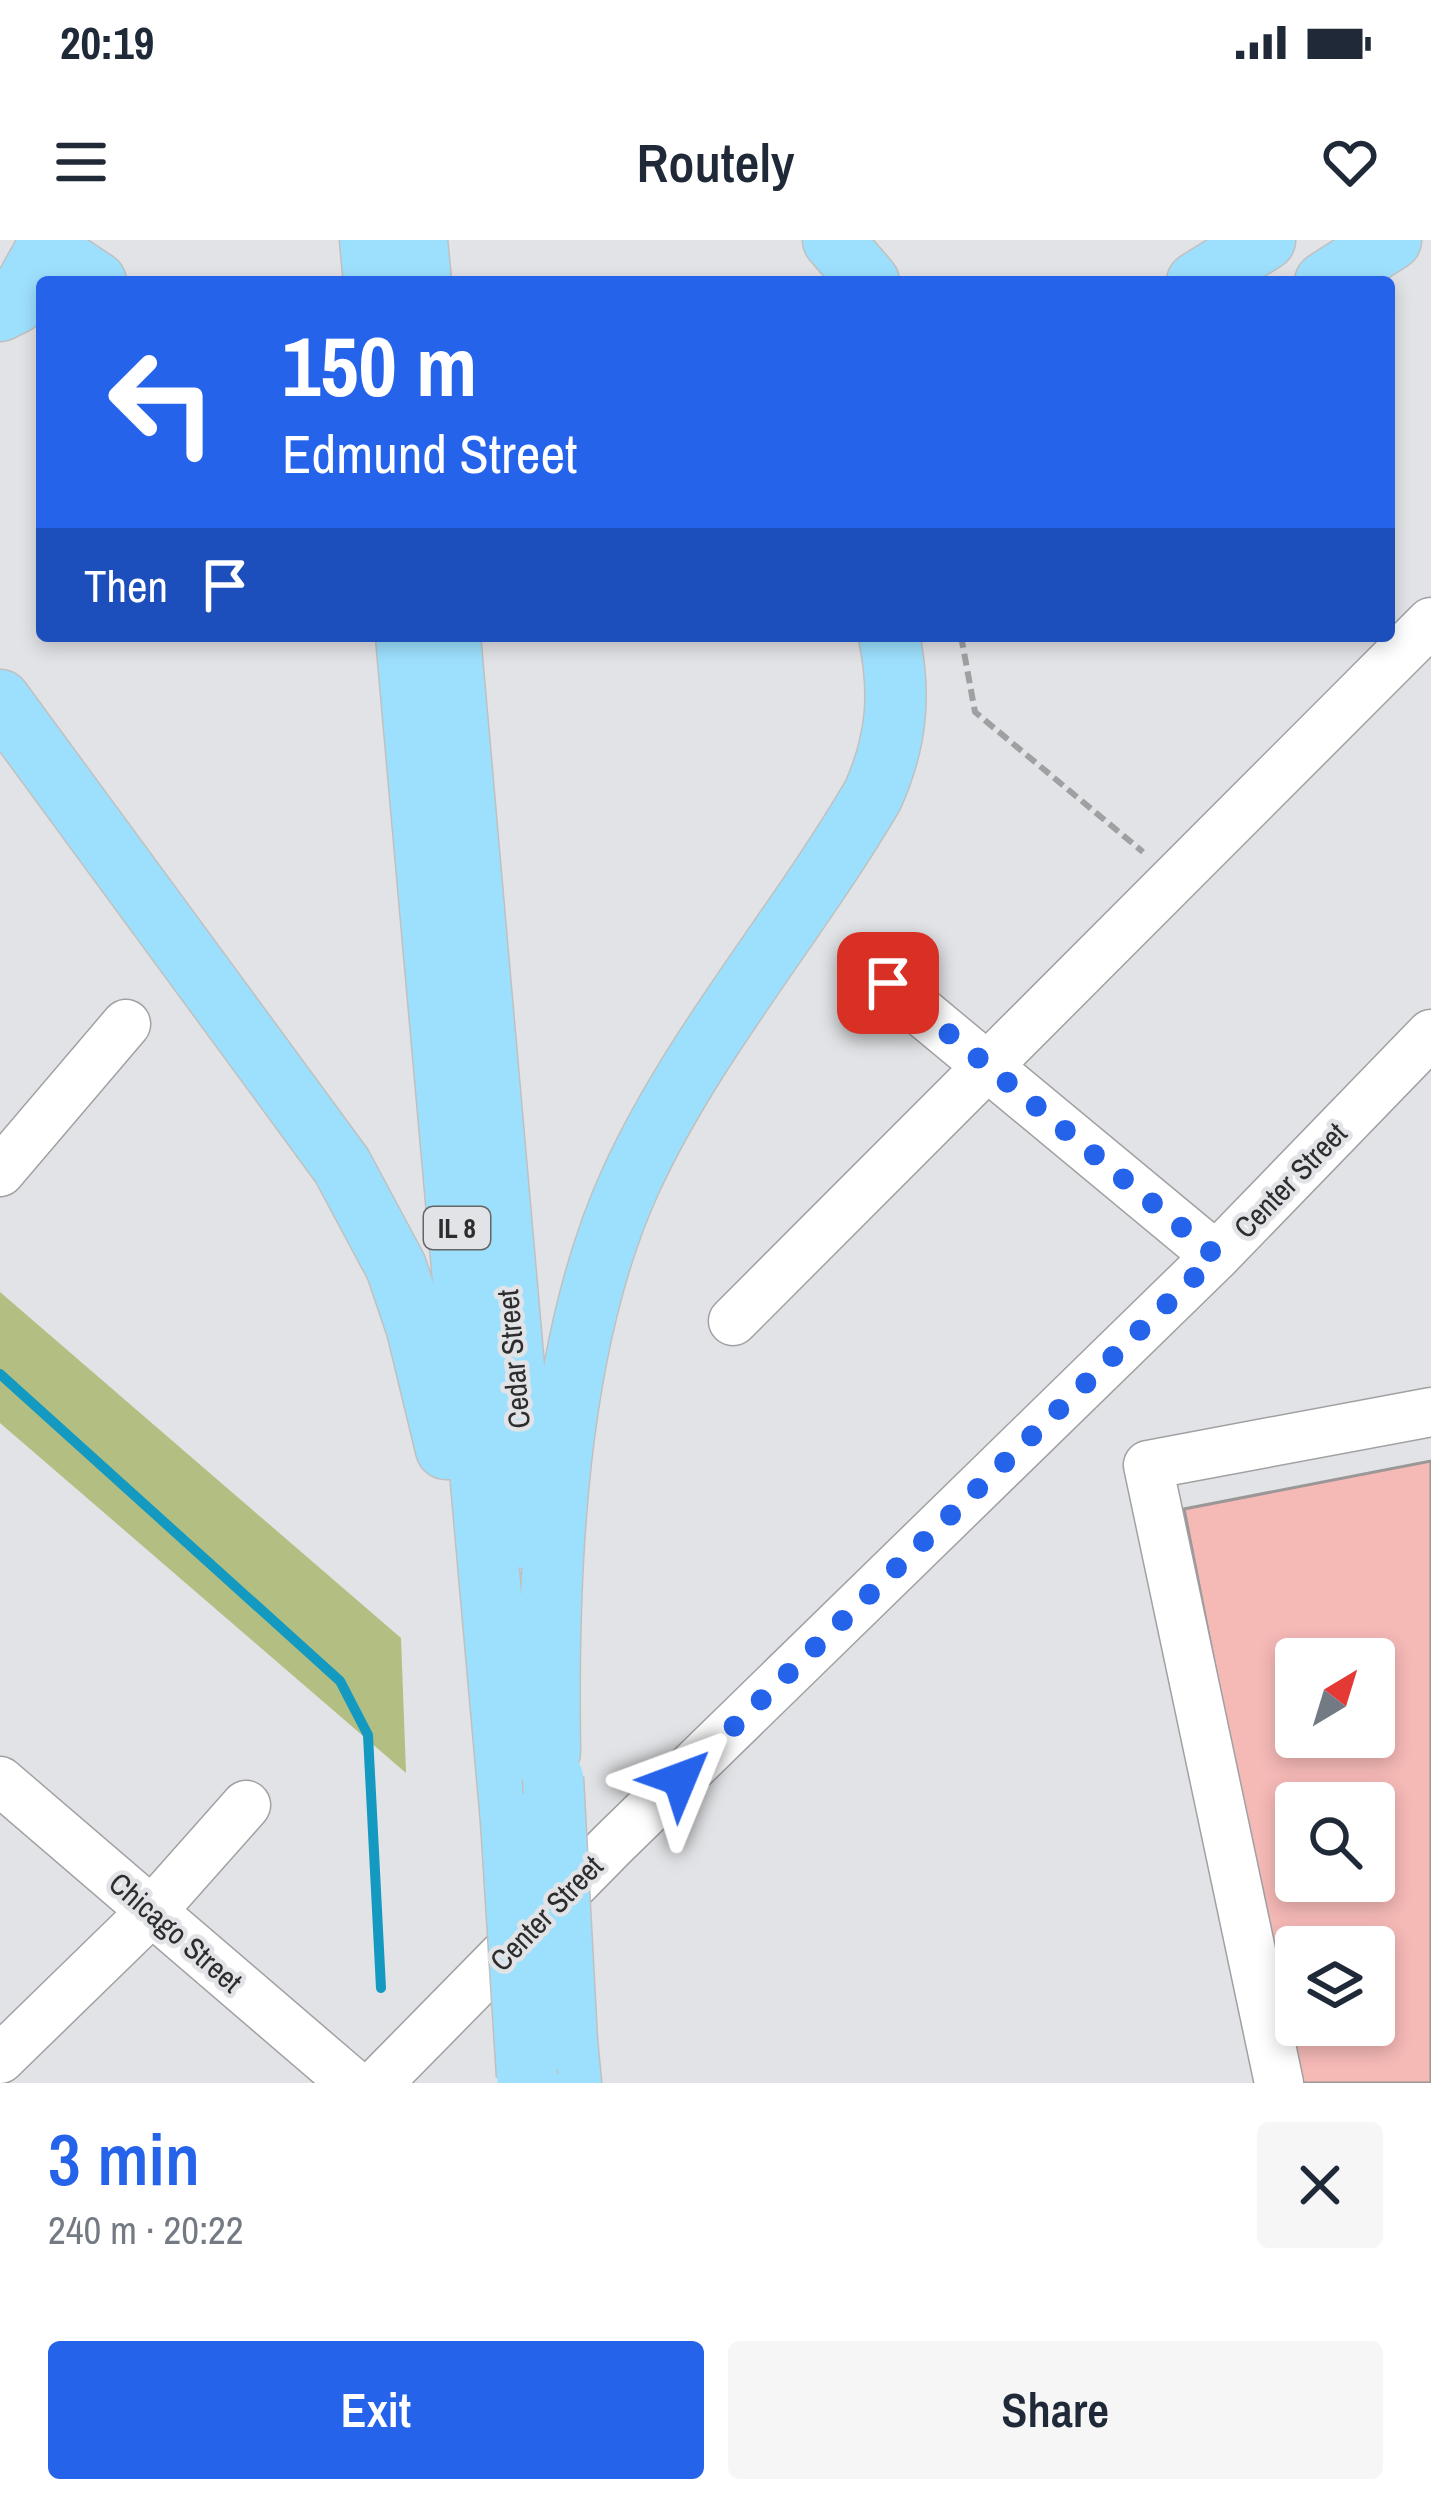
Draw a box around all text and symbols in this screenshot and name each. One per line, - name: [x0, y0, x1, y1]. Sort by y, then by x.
- text: 20:19: [60, 12, 154, 73]
- text: Routely: [636, 126, 795, 199]
- icon: menu: [48, 129, 114, 195]
- icon: heart: [1317, 129, 1383, 195]
- text: 150 m: [282, 309, 477, 422]
- icon: left: [84, 324, 240, 480]
- text: Edmund Street: [282, 417, 577, 490]
- icon: arrive: [192, 552, 258, 618]
- text: Then: [84, 555, 168, 616]
- pin: [837, 932, 939, 1034]
- icon: arrive: [855, 950, 921, 1016]
- street label: Center Street: [1225, 1113, 1355, 1247]
- road number: IL 8: [424, 1207, 490, 1249]
- street label: Cedar Street: [487, 1288, 539, 1430]
- north arrow: [1275, 1638, 1395, 1758]
- map controls: [1275, 1638, 1395, 2046]
- position arrow: [617, 1716, 743, 1842]
- button: search: [1275, 1782, 1395, 1902]
- street label: Center Street: [481, 1846, 611, 1980]
- street label: Chicago Street: [101, 1863, 251, 2001]
- button: layers: [1275, 1926, 1395, 2046]
- text: 3 min: [48, 2110, 200, 2207]
- button: close: [1257, 2122, 1383, 2248]
- text: 240 m · 20:22: [48, 2204, 244, 2256]
- button: Exit: [48, 2341, 704, 2479]
- button: Share: [728, 2341, 1383, 2479]

